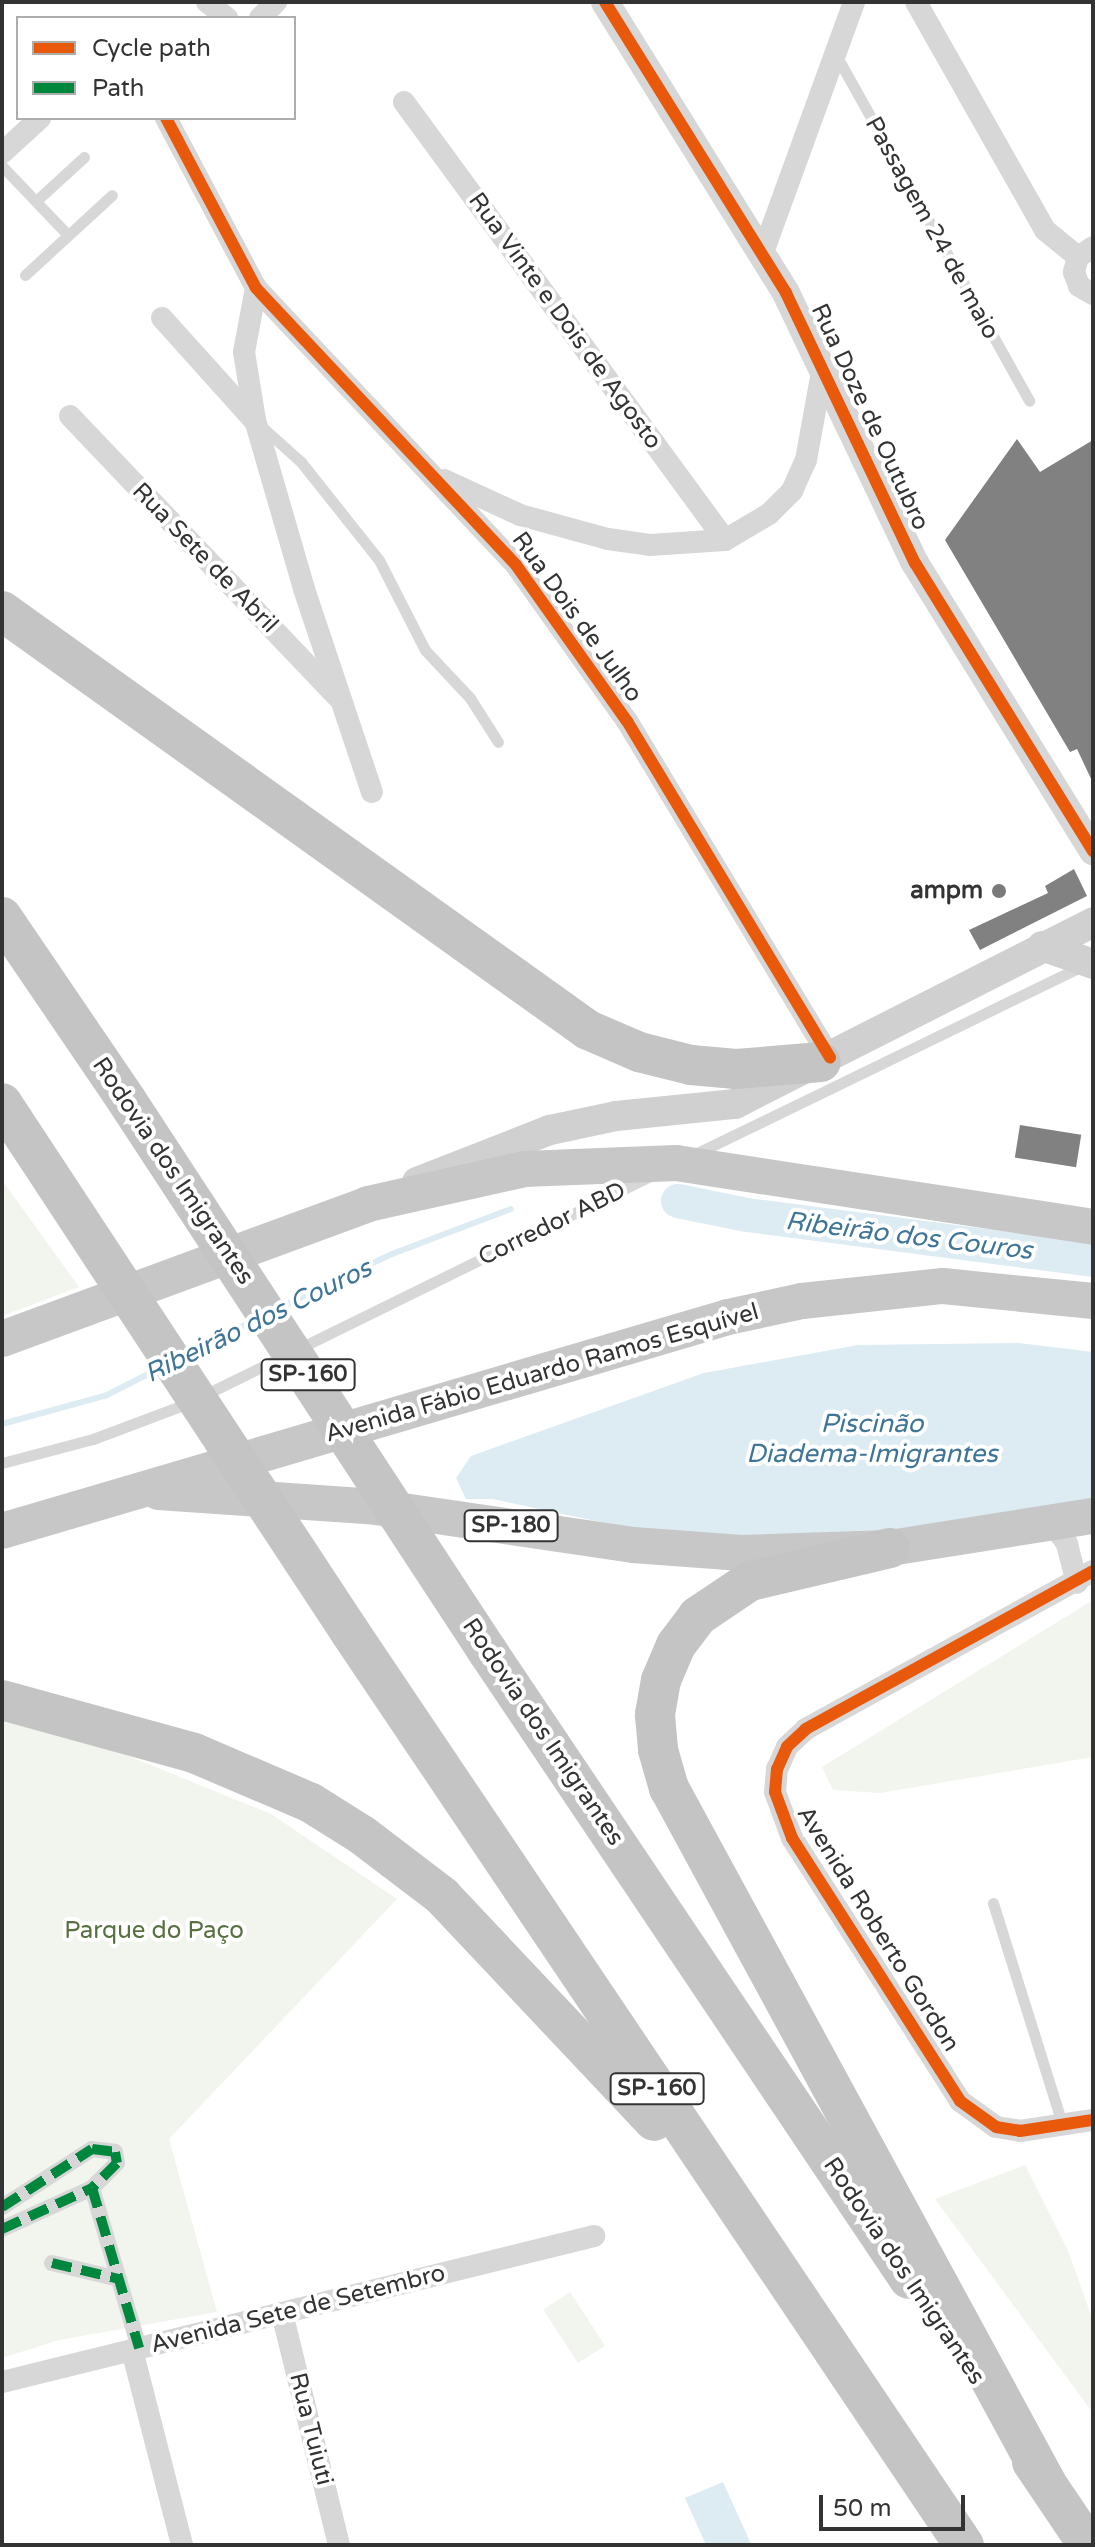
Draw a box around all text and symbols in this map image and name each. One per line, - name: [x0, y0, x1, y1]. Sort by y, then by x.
- legend: [16, 16, 296, 120]
- text: Cycle path: [92, 34, 211, 63]
- text: Path: [92, 74, 145, 103]
- street label: Passagem 24 de maio: [859, 112, 1005, 344]
- street label: Rua Vinte e Dois de Agosto: [462, 187, 668, 455]
- street label: Rua Doze de Outubro: [805, 299, 935, 535]
- street label: Rua Sete de Abril: [126, 477, 284, 639]
- street label: Rua Dois de Julho: [506, 526, 648, 708]
- place label: ampm: [910, 877, 983, 905]
- marker: ampm: [990, 882, 1008, 900]
- street label: Rodovia dos Imigrantes: [86, 1052, 260, 1290]
- street label: Corredor ABD: [474, 1176, 630, 1272]
- water label: Ribeirão dos Couros: [784, 1205, 1034, 1267]
- water label: Ribeirão dos Couros: [140, 1253, 376, 1389]
- street label: Avenida Fábio Eduardo Ramos Esquível: [322, 1297, 762, 1449]
- road number: SP-160: [260, 1357, 356, 1393]
- water label: Piscinão Diadema-Imigrantes: [746, 1408, 998, 1470]
- road number: SP-180: [463, 1508, 559, 1544]
- street label: Rodovia dos Imigrantes: [456, 1613, 630, 1851]
- street label: Avenida Roberto Gordon: [791, 1801, 965, 2057]
- park label: Parque do Paço: [64, 1917, 244, 1945]
- road number: SP-160: [609, 2071, 705, 2107]
- street label: Rodovia dos Imigrantes: [817, 2152, 991, 2390]
- street label: Avenida Sete de Setembro: [148, 2258, 448, 2360]
- street label: Rua Tuiuti: [283, 2370, 339, 2488]
- scale bar: [823, 2479, 969, 2529]
- text: 50 m: [833, 2494, 891, 2523]

